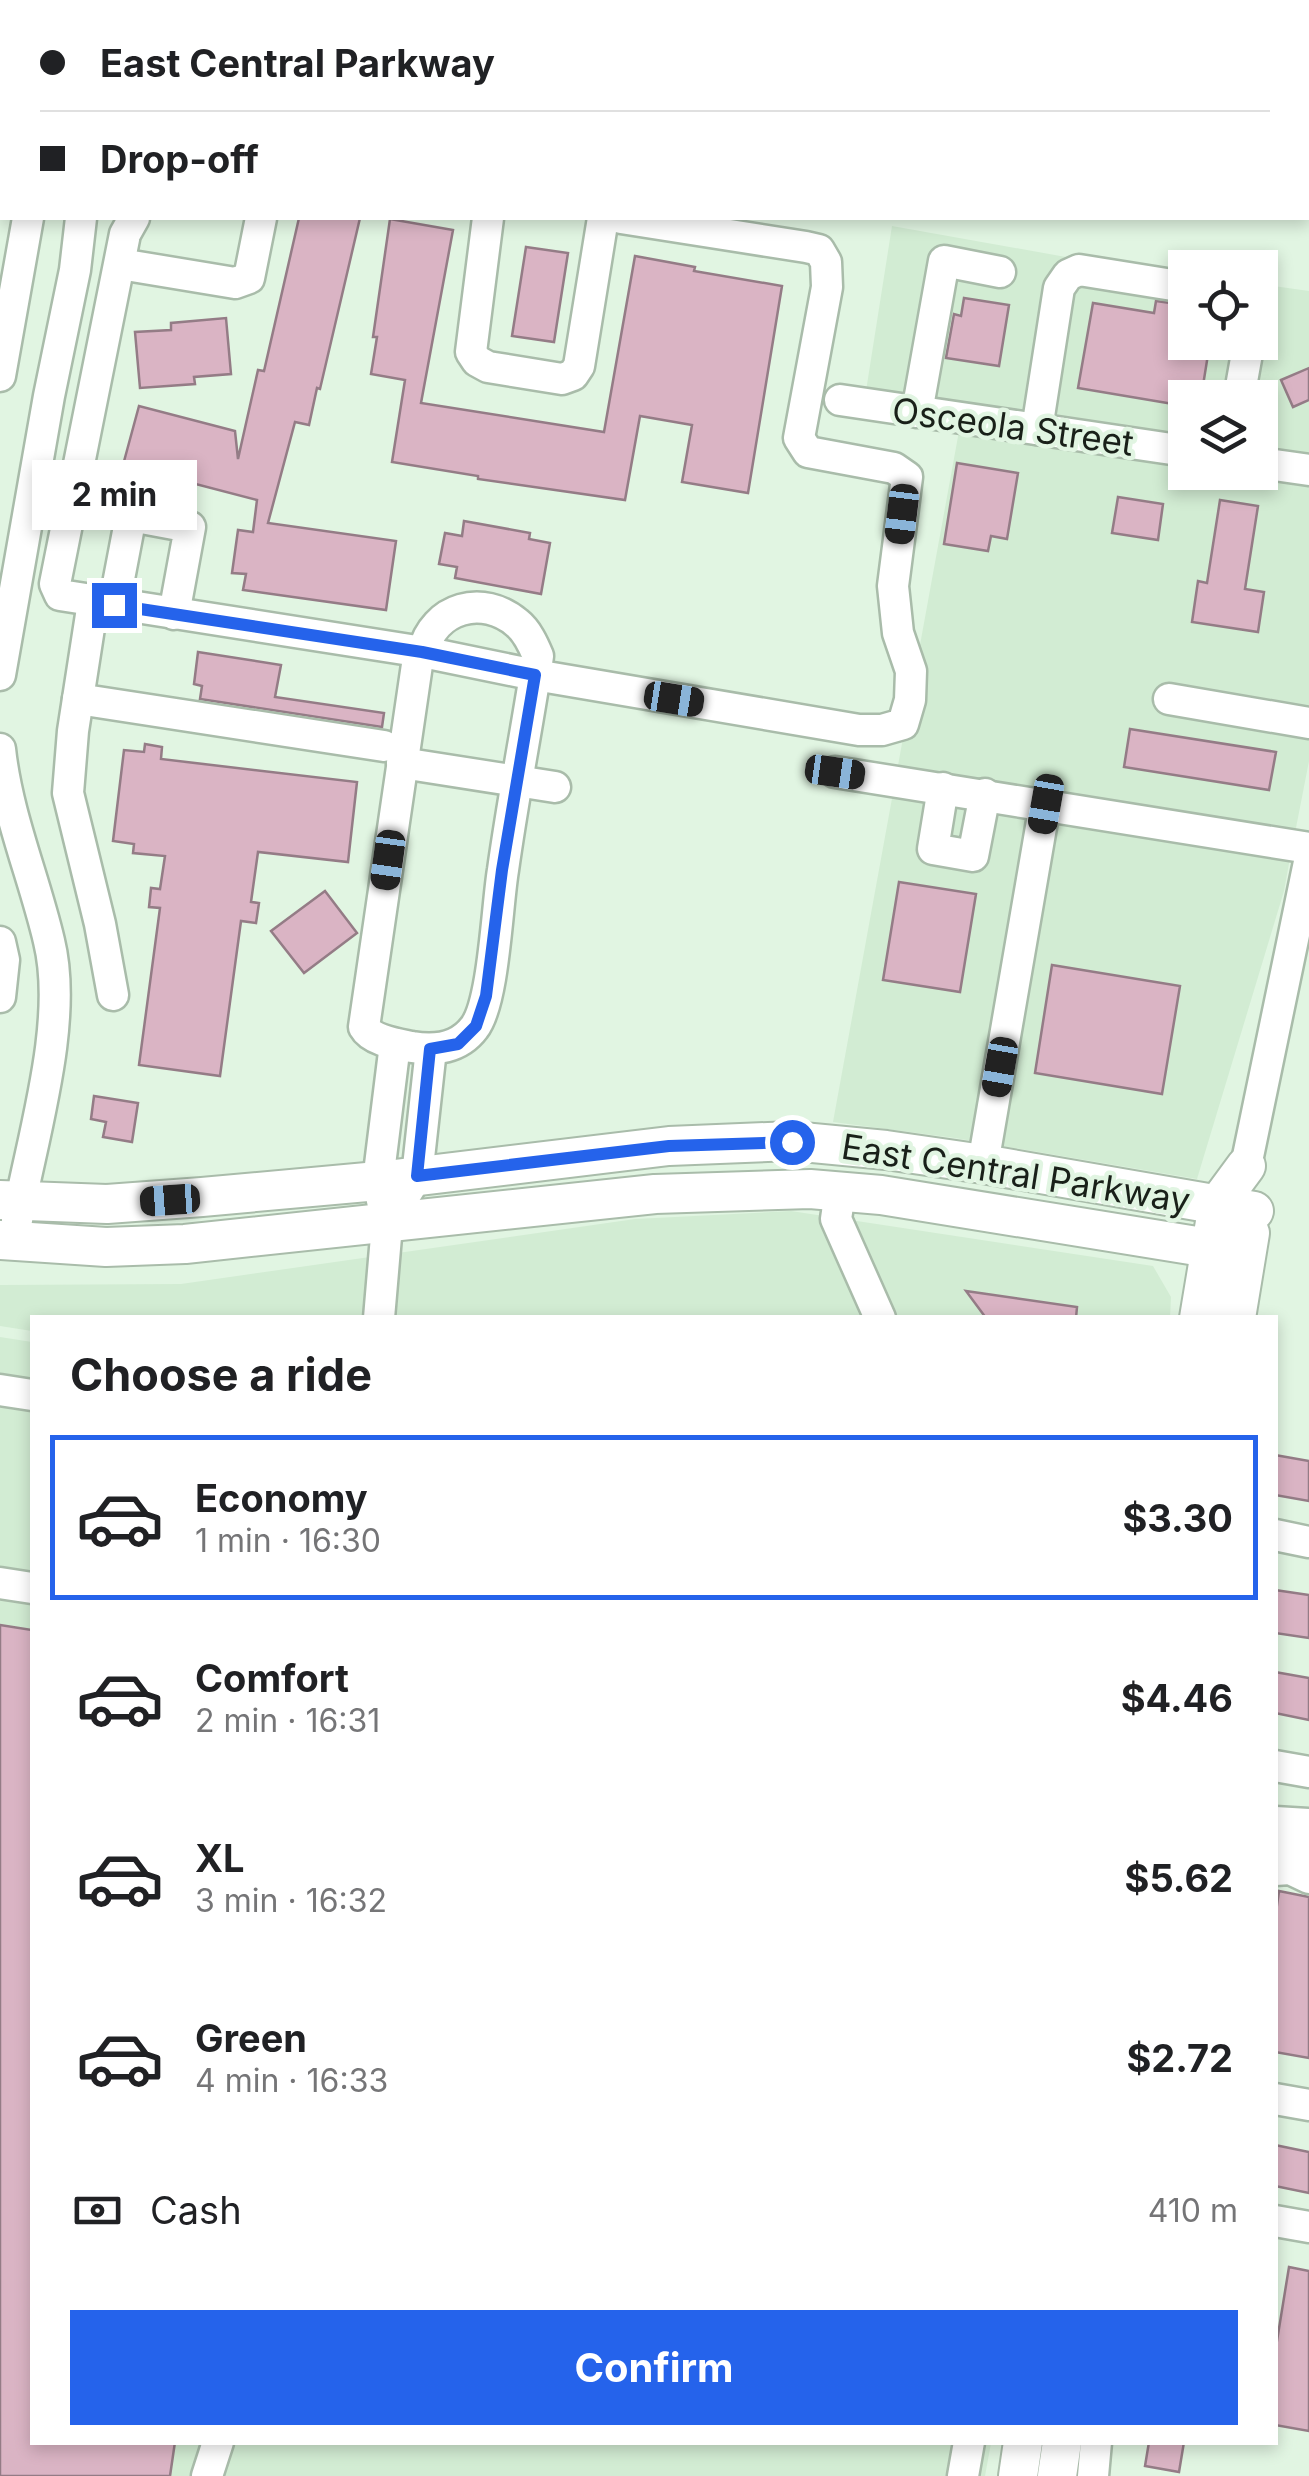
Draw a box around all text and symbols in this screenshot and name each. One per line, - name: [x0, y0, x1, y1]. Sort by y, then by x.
- text: East Central Parkway: [100, 40, 495, 86]
- text: Drop-off: [100, 136, 259, 182]
- map controls: [1168, 250, 1278, 490]
- button: locate: [1168, 250, 1278, 360]
- button: layers: [1168, 380, 1278, 490]
- street label: Osceola Street: [890, 388, 1136, 464]
- callout: 2 min: [32, 460, 196, 530]
- text: 2 min: [72, 475, 157, 514]
- car: [883, 482, 921, 546]
- route end: [92, 583, 137, 628]
- car: [642, 679, 706, 719]
- car: [803, 753, 867, 791]
- car: [1026, 772, 1066, 836]
- car: [369, 828, 407, 892]
- car: [980, 1035, 1020, 1099]
- route start: [770, 1120, 815, 1165]
- street label: East Central Parkway: [839, 1125, 1193, 1221]
- car: [139, 1183, 201, 1217]
- text: Choose a ride: [70, 1347, 372, 1402]
- icon: car: [75, 1473, 165, 1563]
- text: Economy: [195, 1475, 368, 1521]
- text: $3.30: [1122, 1495, 1233, 1541]
- text: 1 min · 16:30: [195, 1521, 381, 1560]
- icon: car: [75, 1653, 165, 1743]
- text: Comfort: [195, 1655, 349, 1701]
- text: $4.46: [1121, 1675, 1233, 1721]
- text: 2 min · 16:31: [195, 1701, 380, 1740]
- icon: car: [75, 1833, 165, 1923]
- text: XL: [195, 1835, 245, 1881]
- text: $5.62: [1125, 1855, 1233, 1901]
- text: 3 min · 16:32: [195, 1881, 387, 1920]
- icon: car: [75, 2013, 165, 2103]
- text: Green: [195, 2015, 307, 2061]
- text: $2.72: [1126, 2035, 1233, 2081]
- text: 4 min · 16:33: [195, 2061, 388, 2100]
- icon: cash: [70, 2183, 125, 2238]
- text: Cash: [150, 2187, 242, 2233]
- text: 410 m: [1148, 2191, 1238, 2230]
- button: Confirm: [70, 2310, 1238, 2425]

